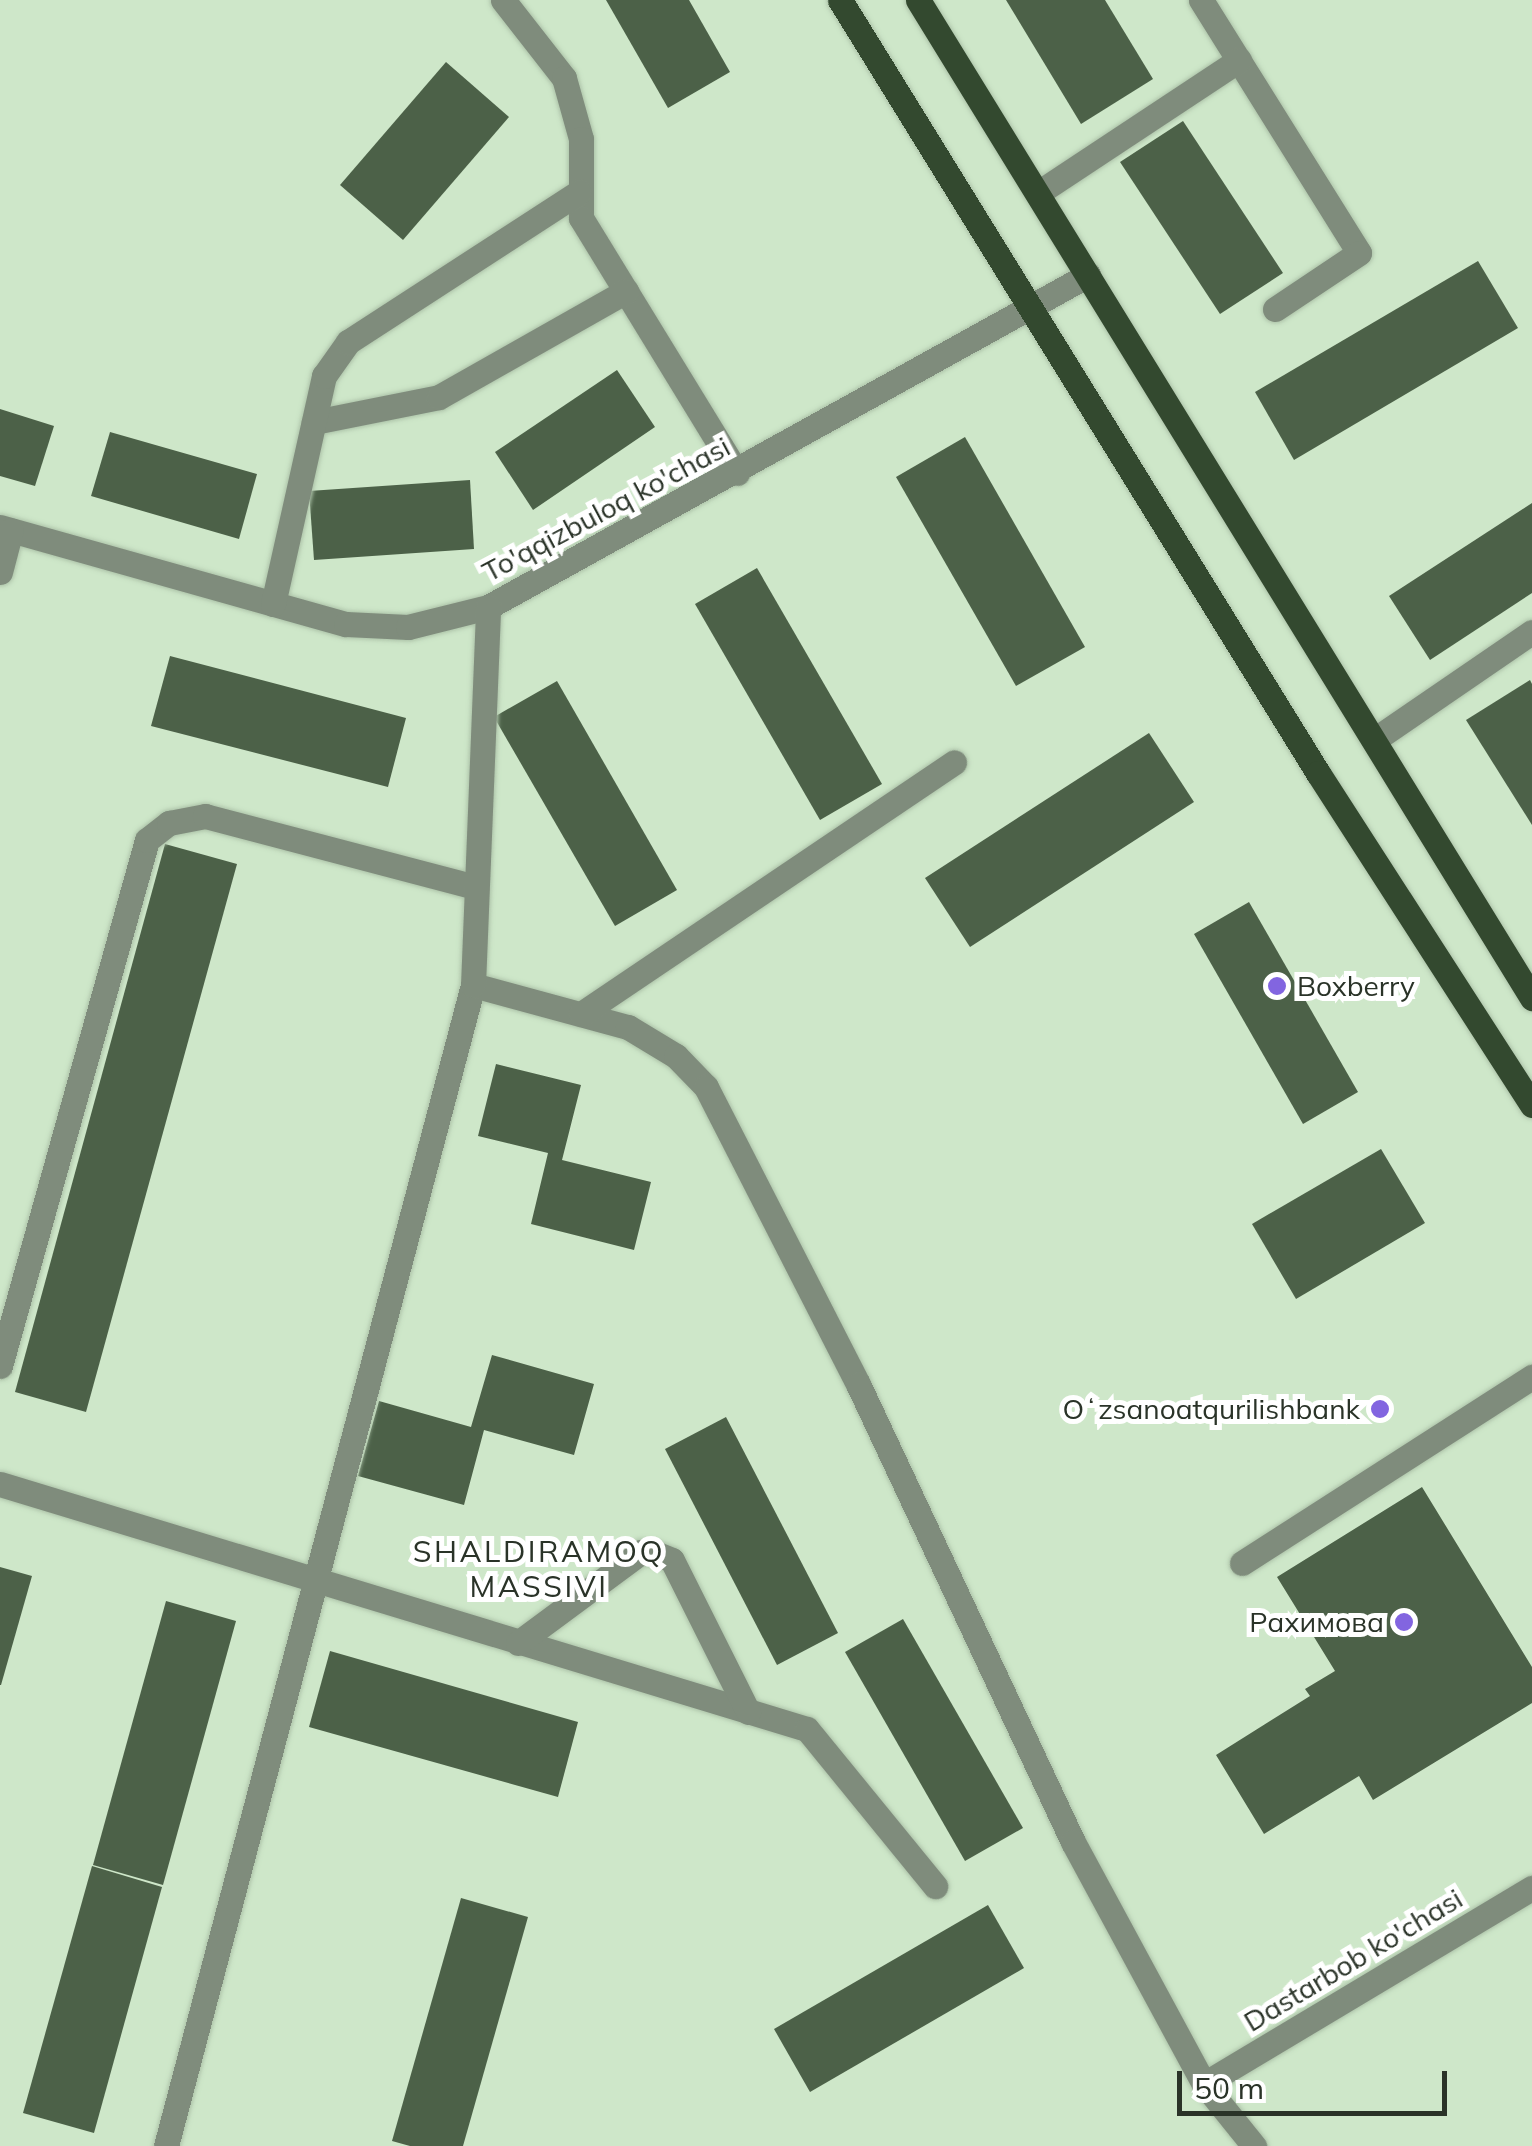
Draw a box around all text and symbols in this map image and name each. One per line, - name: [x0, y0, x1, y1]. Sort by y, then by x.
- street label: To'qqizbuloq ko'chasi: [477, 430, 735, 588]
- place label: Boxberry: [1297, 969, 1415, 1003]
- marker: Boxberry: [1266, 975, 1288, 997]
- place label: Oʻzsanoatqurilishbank: [1063, 1392, 1360, 1426]
- marker: Oʻzsanoatqurilishbank: [1369, 1398, 1391, 1420]
- district label: SHALDIRAMOQ MASSIVI: [413, 1533, 665, 1604]
- place label: Рахимова: [1249, 1605, 1384, 1639]
- marker: Рахимова: [1393, 1611, 1415, 1633]
- street label: Dastarbob ko'chasi: [1238, 1881, 1468, 2039]
- scale bar: [1182, 2051, 1452, 2113]
- text: 50 m: [1194, 2069, 1264, 2107]

